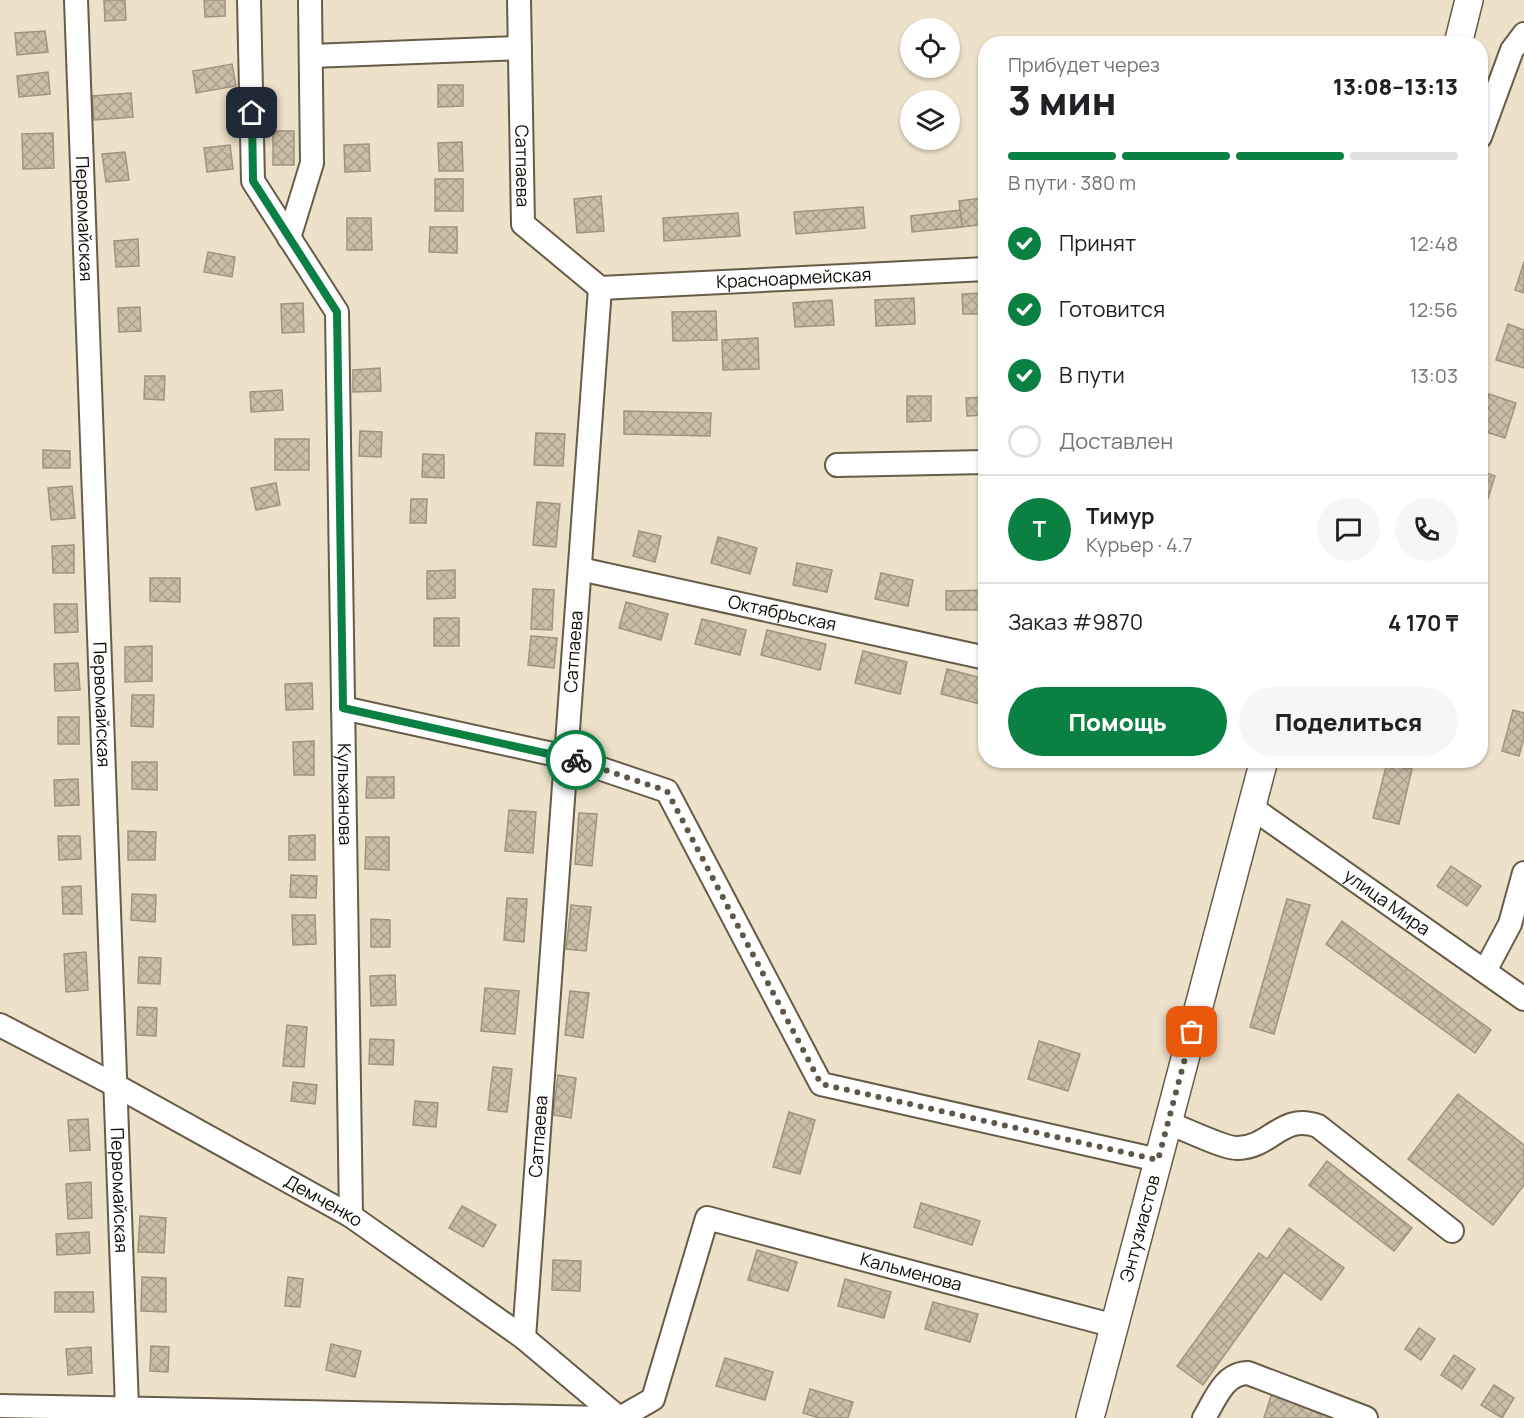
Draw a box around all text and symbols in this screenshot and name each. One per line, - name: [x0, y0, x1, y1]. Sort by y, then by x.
- map controls: [900, 18, 960, 150]
- button: locate: [900, 18, 960, 78]
- text: Прибудет через: [1008, 51, 1160, 78]
- text: 13:08–13:13: [1333, 72, 1458, 102]
- text: 3 мин: [1008, 73, 1116, 127]
- pin: [226, 87, 277, 138]
- button: layers: [900, 90, 960, 150]
- icon: home: [235, 96, 268, 129]
- street label: Сатпаева: [510, 125, 536, 207]
- street label: Первомайская: [71, 156, 99, 282]
- text: В пути · 380 m: [1008, 169, 1136, 196]
- icon: check: [1008, 227, 1041, 260]
- text: Принят: [1059, 228, 1136, 258]
- text: 12:48: [1409, 230, 1458, 257]
- street label: Красноармейская: [716, 262, 872, 293]
- icon: check: [1008, 293, 1041, 326]
- text: Готовится: [1059, 294, 1165, 324]
- text: 12:56: [1409, 296, 1458, 323]
- icon: check: [1008, 359, 1041, 392]
- text: В пути: [1059, 360, 1125, 390]
- text: 13:03: [1410, 362, 1458, 389]
- text: Доставлен: [1059, 426, 1173, 456]
- button: chat: [1317, 498, 1380, 561]
- button: phone: [1395, 498, 1458, 561]
- text: Тимур: [1086, 501, 1155, 531]
- text: Т: [1033, 514, 1046, 544]
- text: Курьер · 4.7: [1086, 531, 1193, 558]
- street label: Октябрьская: [726, 589, 839, 636]
- text: Заказ #9870: [1008, 607, 1143, 637]
- text: 4 170 ₸: [1388, 608, 1458, 638]
- street label: Сатпаева: [558, 610, 588, 694]
- street label: Первомайская: [88, 641, 117, 768]
- button: Помощь: [1008, 687, 1227, 756]
- button: Поделиться: [1239, 687, 1458, 756]
- courier: [546, 730, 606, 790]
- street label: Кульжанова: [333, 743, 358, 846]
- icon: bike: [560, 744, 593, 777]
- street label: улица Мира: [1339, 863, 1435, 940]
- pin: [1166, 1006, 1217, 1057]
- icon: bag: [1175, 1015, 1208, 1048]
- street label: Сатпаева: [523, 1094, 553, 1178]
- street label: Первомайская: [106, 1127, 134, 1253]
- street label: Демченко: [280, 1168, 368, 1232]
- street label: Энтузиастов: [1113, 1172, 1165, 1285]
- street label: Кальменова: [858, 1246, 965, 1296]

